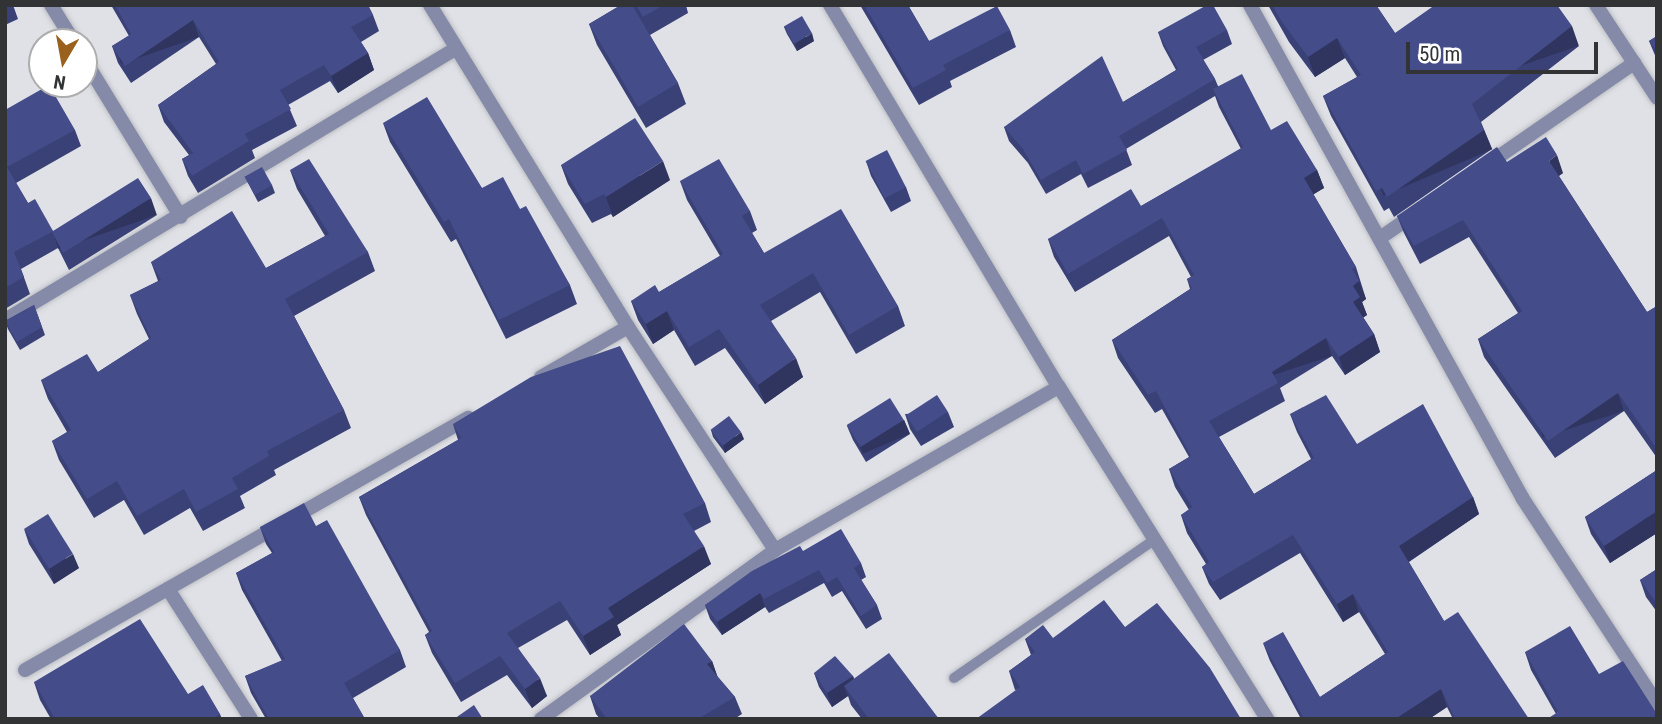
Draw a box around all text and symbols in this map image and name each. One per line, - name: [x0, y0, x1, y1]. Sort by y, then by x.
- north arrow: [28, 28, 98, 98]
- scale bar: [1410, 28, 1602, 72]
- text: 50 m: [1419, 42, 1460, 66]
- text: N: [52, 70, 67, 95]

